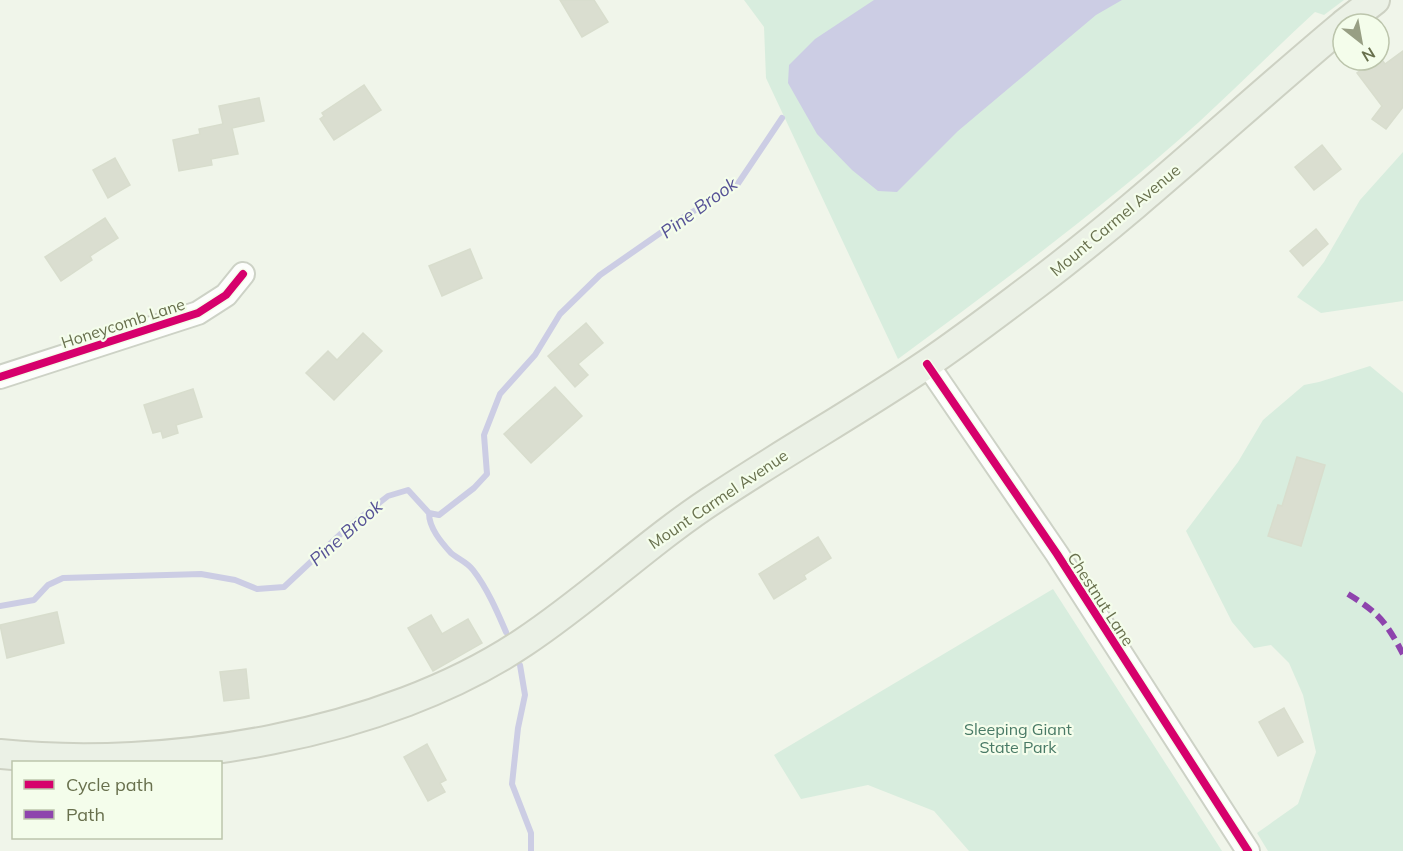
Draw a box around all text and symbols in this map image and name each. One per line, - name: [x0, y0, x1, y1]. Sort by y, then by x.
- north arrow: [1331, 12, 1391, 72]
- text: N: [1358, 43, 1379, 67]
- street label: Mount Carmel Avenue: [1046, 160, 1184, 280]
- water label: Pine Brook: [656, 172, 742, 243]
- street label: Honeycomb Lane: [59, 294, 187, 352]
- street label: Mount Carmel Avenue: [645, 445, 791, 553]
- water label: Pine Brook: [304, 494, 388, 571]
- street label: Chestnut Lane: [1063, 549, 1139, 649]
- park label: Sleeping Giant State Park: [964, 719, 1072, 757]
- legend: [12, 761, 222, 839]
- text: Cycle path: [66, 773, 153, 796]
- text: Path: [66, 803, 105, 826]

